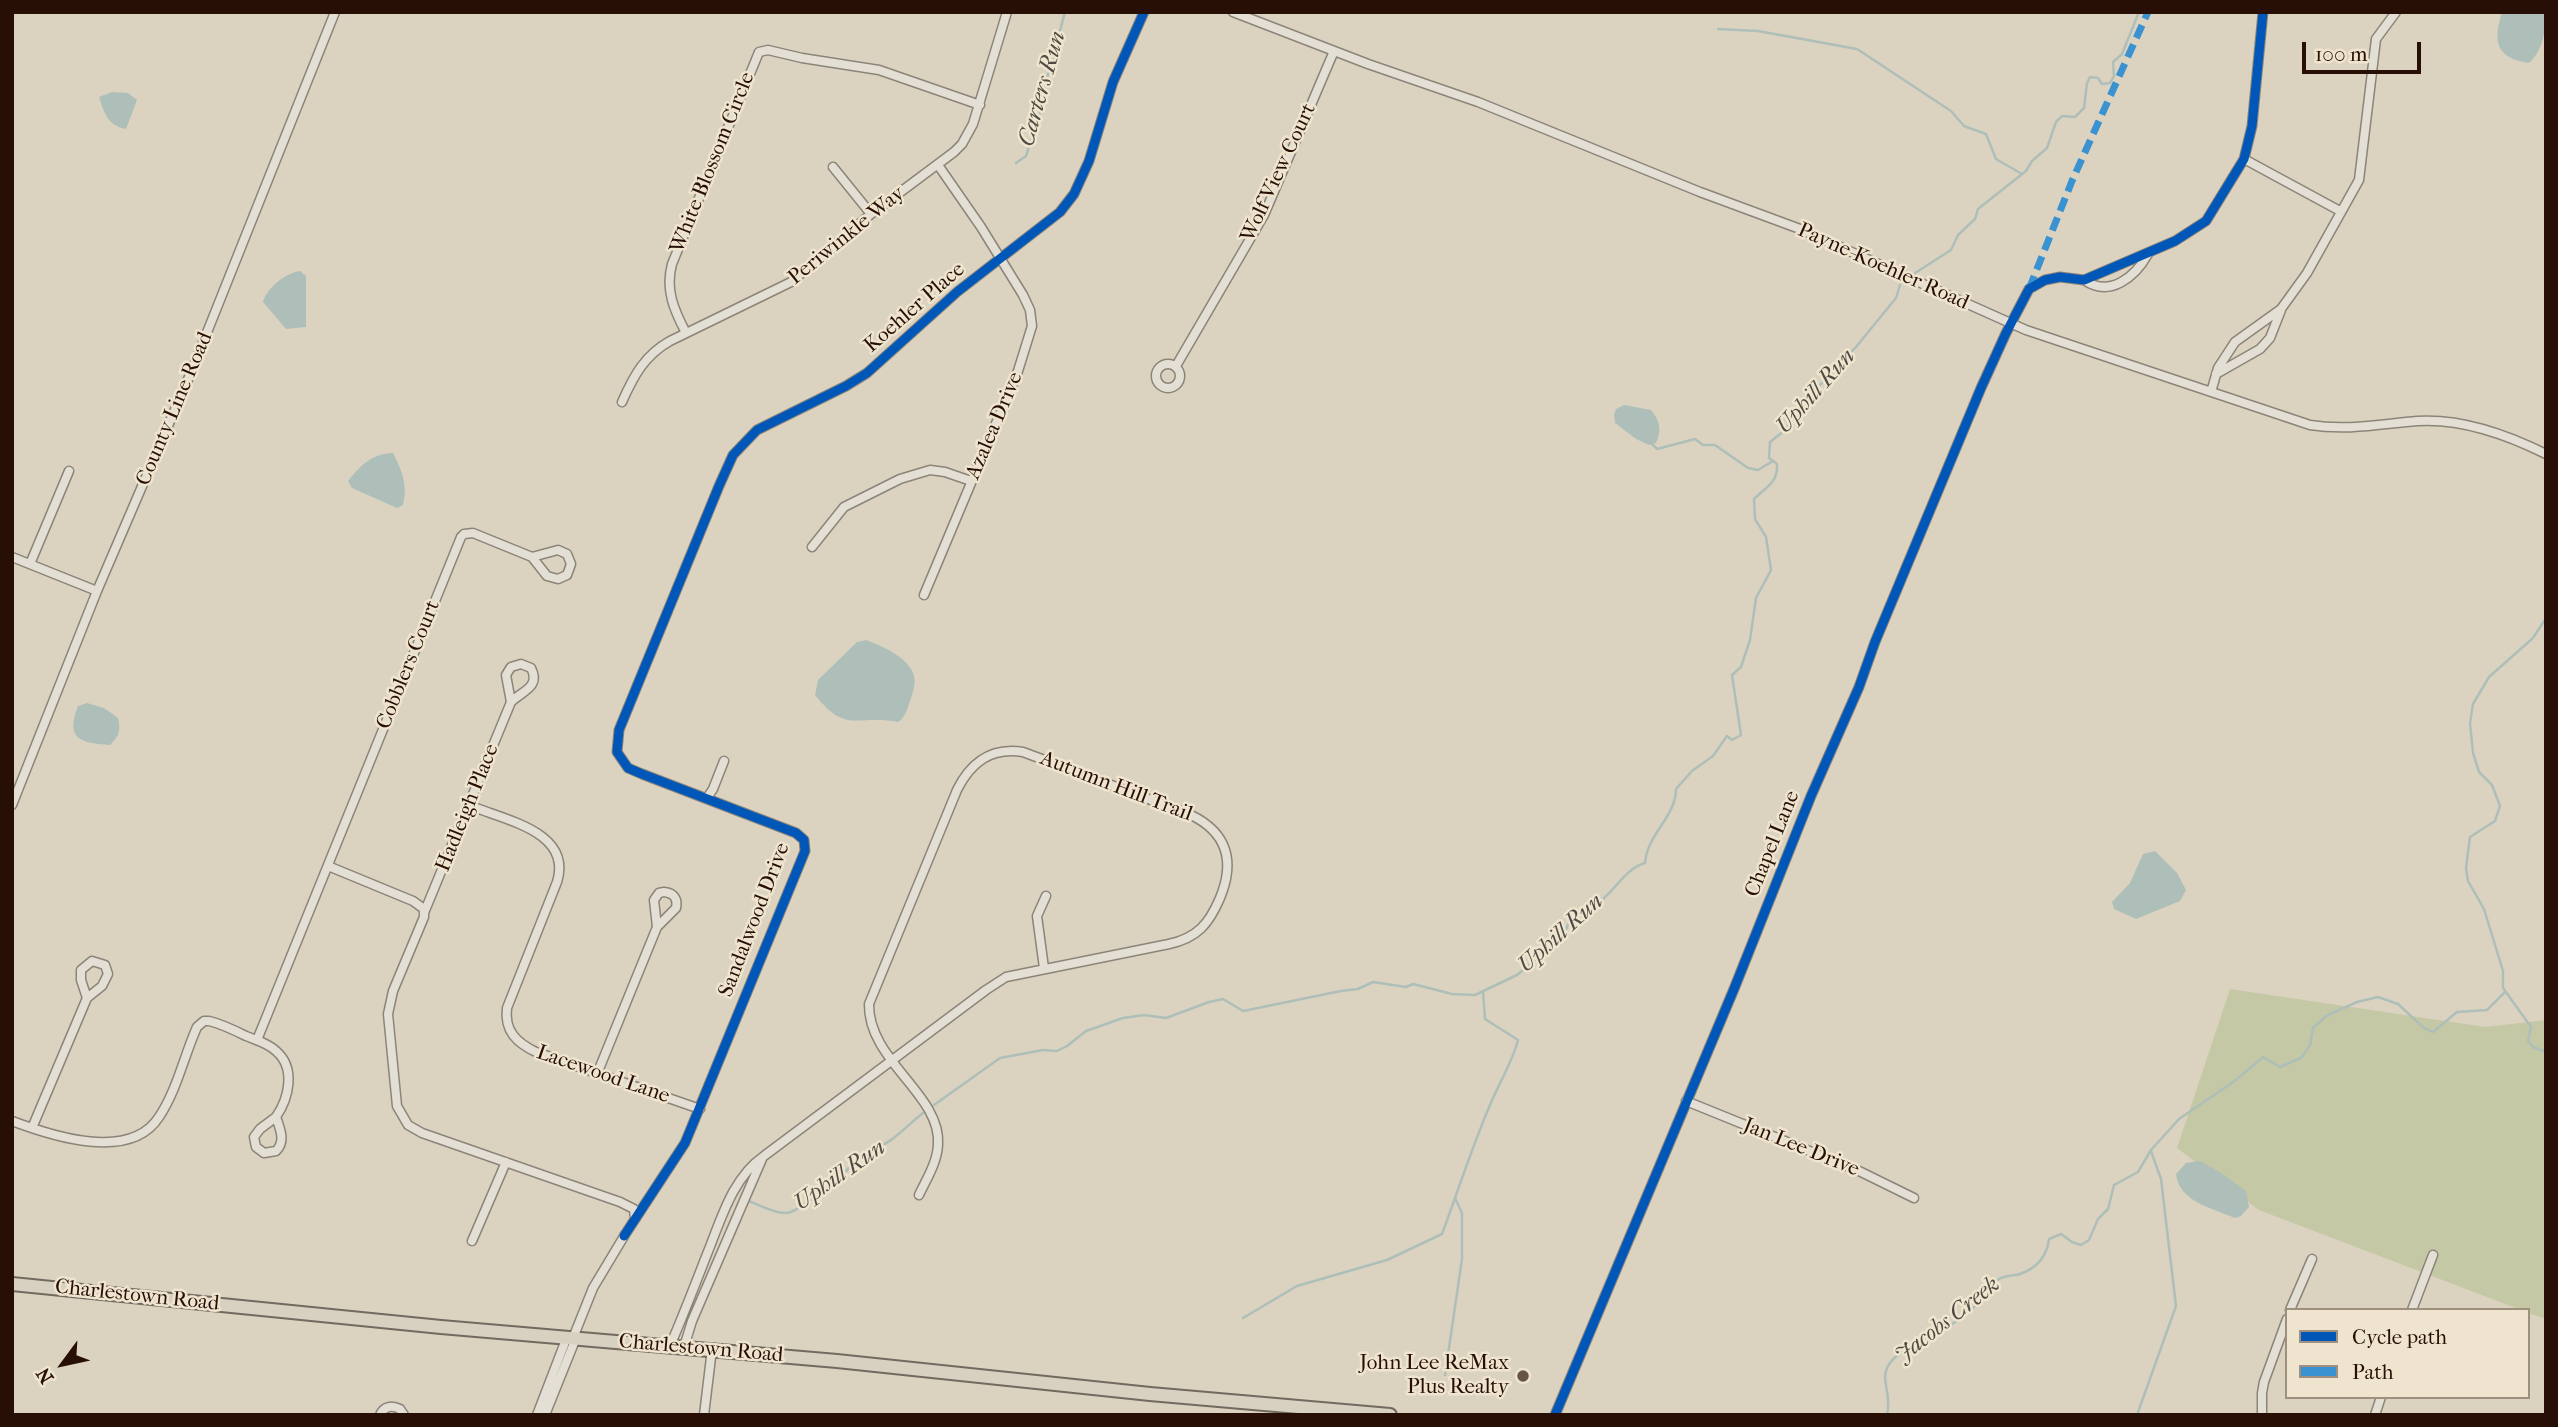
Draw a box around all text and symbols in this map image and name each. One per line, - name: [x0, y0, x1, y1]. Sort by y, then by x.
- water label: Carters Run: [1013, 28, 1073, 150]
- scale bar: [2306, 28, 2425, 72]
- text: 100 m: [2315, 42, 2368, 66]
- street label: White Blossom Circle: [665, 69, 761, 257]
- street label: Wolf View Court: [1236, 100, 1322, 246]
- street label: Periwinkle Way: [784, 181, 910, 291]
- street label: Payne-Koehler Road: [1793, 218, 1973, 316]
- street label: Koehler Place: [860, 258, 970, 358]
- street label: County Line Road: [131, 328, 219, 490]
- water label: Uphill Run: [1770, 344, 1862, 440]
- street label: Azalea Drive: [961, 369, 1029, 483]
- street label: Cobblers Court: [372, 597, 446, 733]
- street label: Hadleigh Place: [431, 741, 505, 875]
- street label: Autumn Hill Trail: [1036, 746, 1196, 828]
- street label: Chapel Lane: [1740, 787, 1806, 901]
- street label: Sandalwood Drive: [714, 839, 796, 1001]
- water label: Uphill Run: [1513, 888, 1609, 980]
- street label: Lacewood Lane: [533, 1040, 673, 1110]
- street label: Jan Lee Drive: [1739, 1113, 1863, 1183]
- water label: Uphill Run: [789, 1134, 891, 1218]
- water label: Jacobs Creek: [1890, 1272, 2006, 1370]
- street label: Charlestown Road: [54, 1275, 220, 1317]
- legend: [2285, 1308, 2530, 1399]
- text: Cycle path: [2352, 1325, 2447, 1349]
- north arrow: [28, 1329, 98, 1399]
- street label: Charlestown Road: [618, 1329, 784, 1369]
- place label: John Lee ReMax Plus Realty: [1359, 1351, 1509, 1401]
- text: Path: [2352, 1360, 2393, 1384]
- text: N: [32, 1363, 59, 1387]
- marker: John Lee ReMax Plus Realty: [1515, 1368, 1531, 1384]

